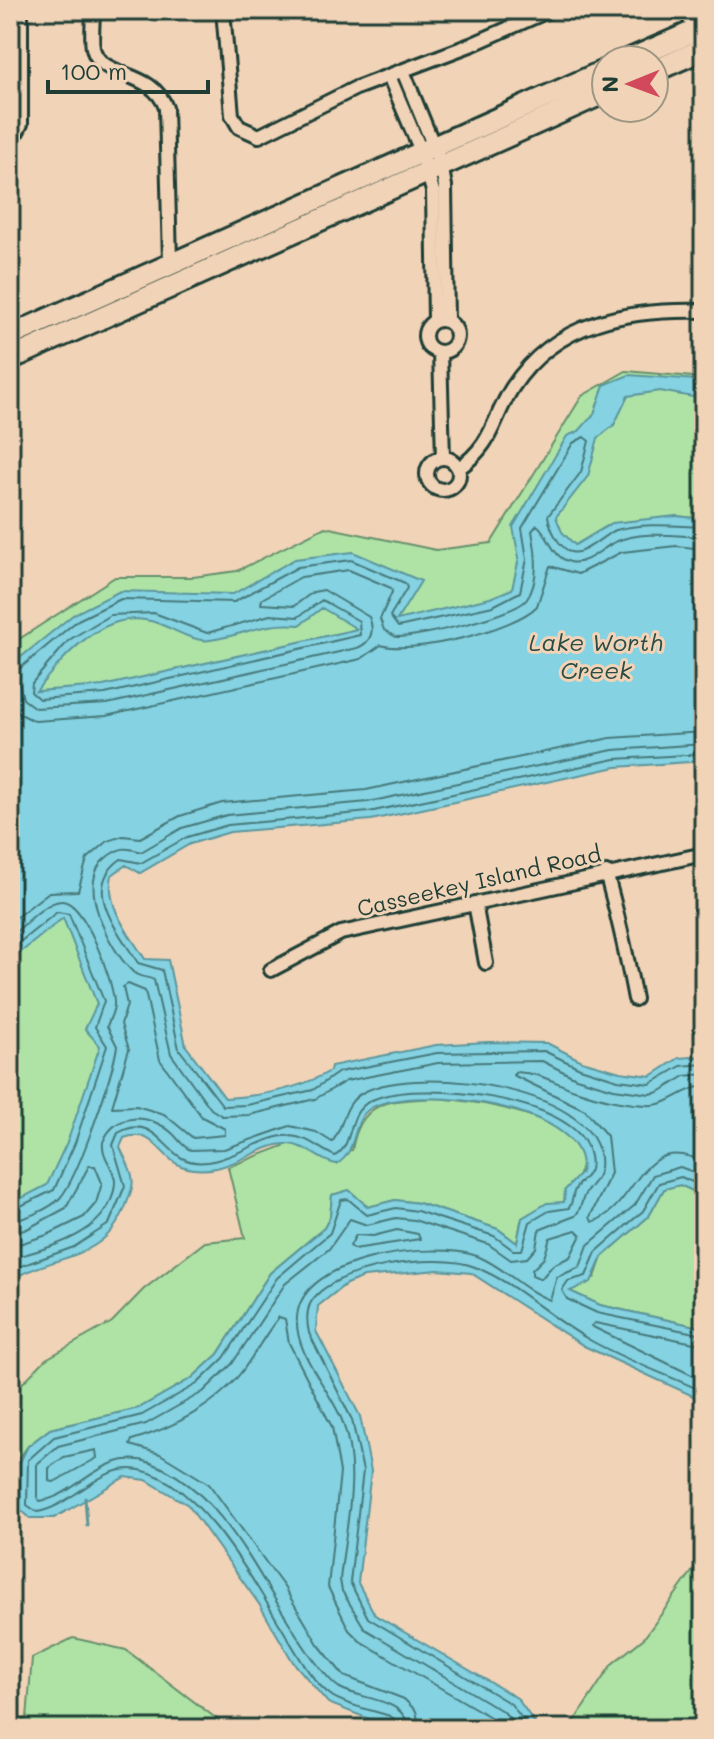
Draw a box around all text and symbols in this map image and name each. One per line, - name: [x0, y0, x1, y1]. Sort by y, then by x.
- scale bar: [48, 44, 208, 94]
- north arrow: [590, 44, 670, 124]
- text: 100 m: [60, 55, 127, 86]
- text: N: [595, 76, 624, 93]
- water label: Lake Worth Creek: [529, 626, 663, 685]
- street label: Casseekey Island Road: [354, 838, 604, 923]

